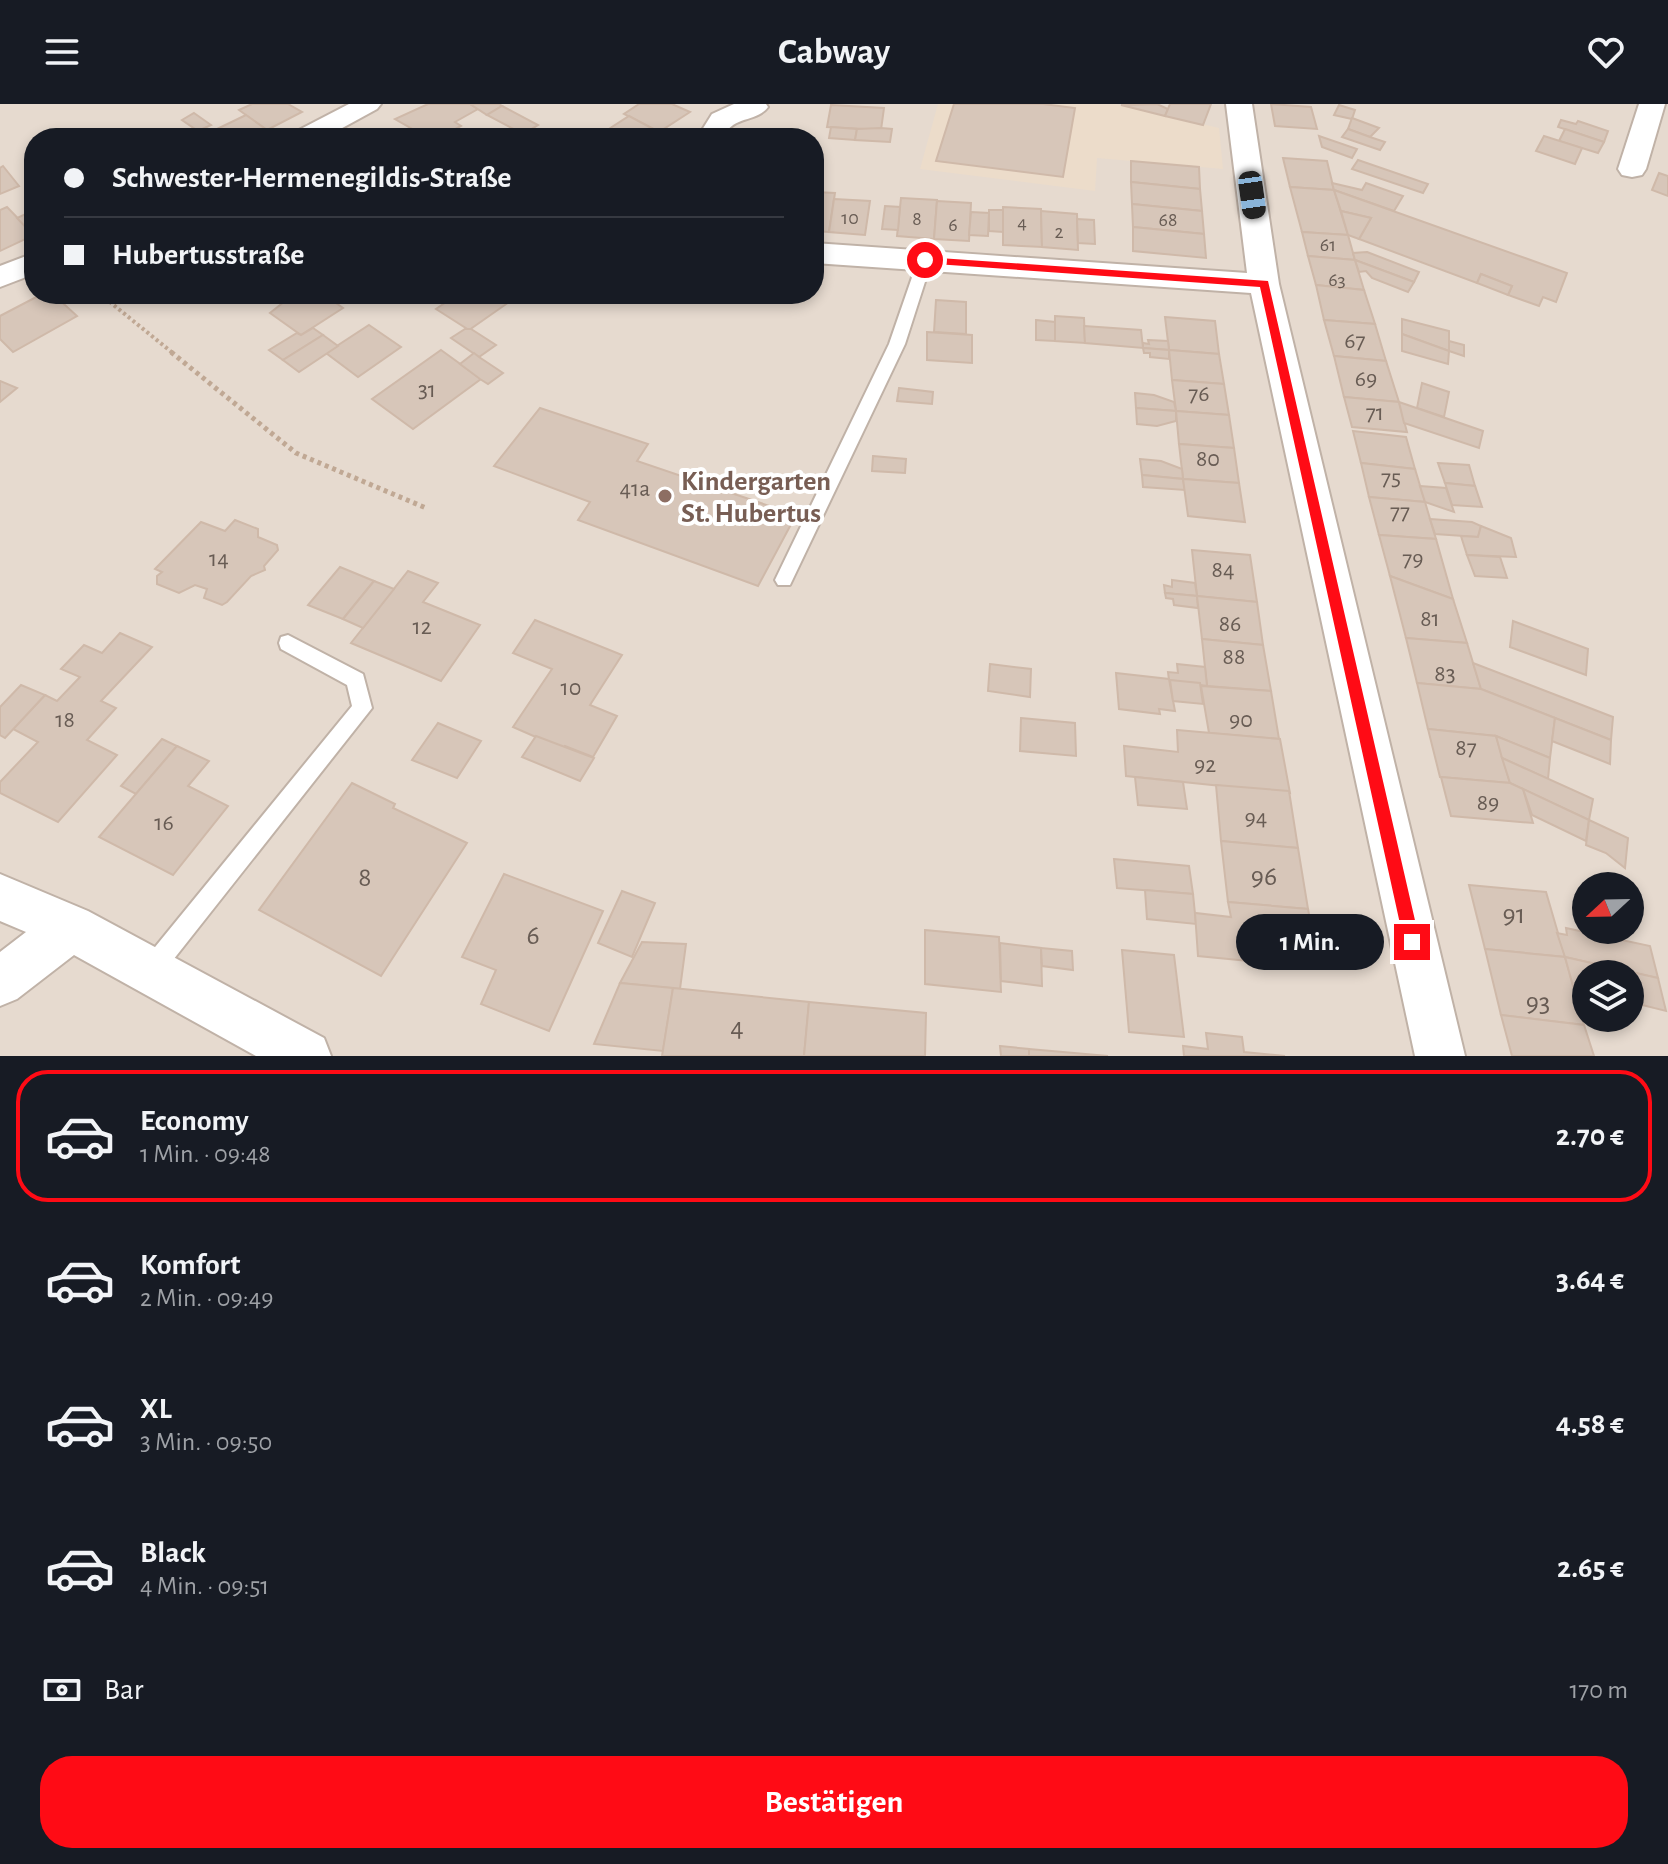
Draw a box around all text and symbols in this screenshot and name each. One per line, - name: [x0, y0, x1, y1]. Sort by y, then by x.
- icon: menu: [40, 30, 84, 74]
- icon: heart: [1584, 30, 1628, 74]
- text: Cabway: [778, 34, 890, 70]
- text: Schwester-Hermenegildis-Straße: [112, 163, 511, 193]
- car: [1237, 170, 1267, 220]
- house number: 10: [841, 208, 859, 228]
- house number: 8: [912, 209, 922, 229]
- house number: 68: [1159, 210, 1177, 230]
- house number: 4: [1017, 213, 1027, 233]
- house number: 6: [948, 215, 958, 235]
- house number: 2: [1054, 222, 1064, 242]
- house number: 61: [1320, 235, 1336, 255]
- text: Hubertusstraße: [112, 240, 304, 270]
- route start: [907, 242, 943, 278]
- house number: 63: [1328, 270, 1346, 290]
- house number: 67: [1344, 329, 1366, 353]
- house number: 69: [1355, 367, 1377, 391]
- house number: 31: [418, 378, 436, 402]
- house number: 76: [1188, 382, 1210, 406]
- house number: 71: [1366, 401, 1384, 425]
- house number: 80: [1196, 447, 1220, 471]
- house number: 75: [1381, 466, 1401, 490]
- place label: Kindergarten St. Hubertus: [681, 468, 831, 528]
- house number: 41a: [620, 477, 650, 501]
- marker: Kindergarten St. Hubertus: [656, 487, 674, 505]
- house number: 77: [1390, 500, 1410, 524]
- house number: 14: [209, 547, 229, 571]
- house number: 79: [1402, 547, 1424, 571]
- house number: 84: [1212, 558, 1234, 582]
- house number: 81: [1420, 607, 1440, 631]
- house number: 86: [1219, 612, 1241, 636]
- house number: 12: [412, 615, 432, 639]
- house number: 88: [1223, 645, 1245, 669]
- house number: 83: [1434, 662, 1456, 686]
- house number: 10: [561, 676, 581, 700]
- house number: 18: [55, 708, 75, 732]
- house number: 90: [1229, 708, 1253, 732]
- house number: 87: [1455, 736, 1477, 760]
- house number: 92: [1194, 753, 1216, 777]
- house number: 89: [1477, 791, 1499, 815]
- house number: 94: [1245, 806, 1267, 830]
- house number: 16: [154, 811, 174, 835]
- house number: 96: [1251, 863, 1277, 891]
- house number: 8: [358, 864, 372, 892]
- north arrow: [1572, 872, 1644, 944]
- map controls: [1572, 872, 1644, 1032]
- house number: 91: [1503, 901, 1525, 929]
- callout: 1 Min.: [1236, 914, 1384, 970]
- house number: 6: [526, 922, 540, 950]
- route end: [1394, 924, 1430, 960]
- text: 1 Min.: [1280, 929, 1340, 955]
- button: layers: [1572, 960, 1644, 1032]
- house number: 93: [1526, 989, 1550, 1017]
- house number: 4: [730, 1014, 744, 1042]
- icon: car: [44, 1100, 116, 1172]
- text: Economy: [140, 1106, 249, 1136]
- text: 2.70 €: [1556, 1121, 1624, 1151]
- text: 1 Min. · 09:48: [140, 1141, 271, 1167]
- icon: car: [44, 1244, 116, 1316]
- text: Komfort: [140, 1250, 240, 1280]
- text: 3.64 €: [1556, 1265, 1624, 1295]
- text: 2 Min. · 09:49: [140, 1285, 273, 1311]
- icon: car: [44, 1388, 116, 1460]
- text: XL: [140, 1394, 172, 1424]
- text: 4.58 €: [1556, 1409, 1624, 1439]
- text: 3 Min. · 09:50: [140, 1429, 272, 1455]
- icon: car: [44, 1532, 116, 1604]
- text: Black: [140, 1538, 206, 1568]
- text: 2.65 €: [1557, 1553, 1624, 1583]
- text: 4 Min. · 09:51: [140, 1573, 269, 1599]
- icon: cash: [40, 1668, 84, 1712]
- text: Bar: [104, 1675, 143, 1705]
- text: 170 m: [1569, 1677, 1628, 1703]
- button: Bestätigen: [40, 1756, 1628, 1848]

